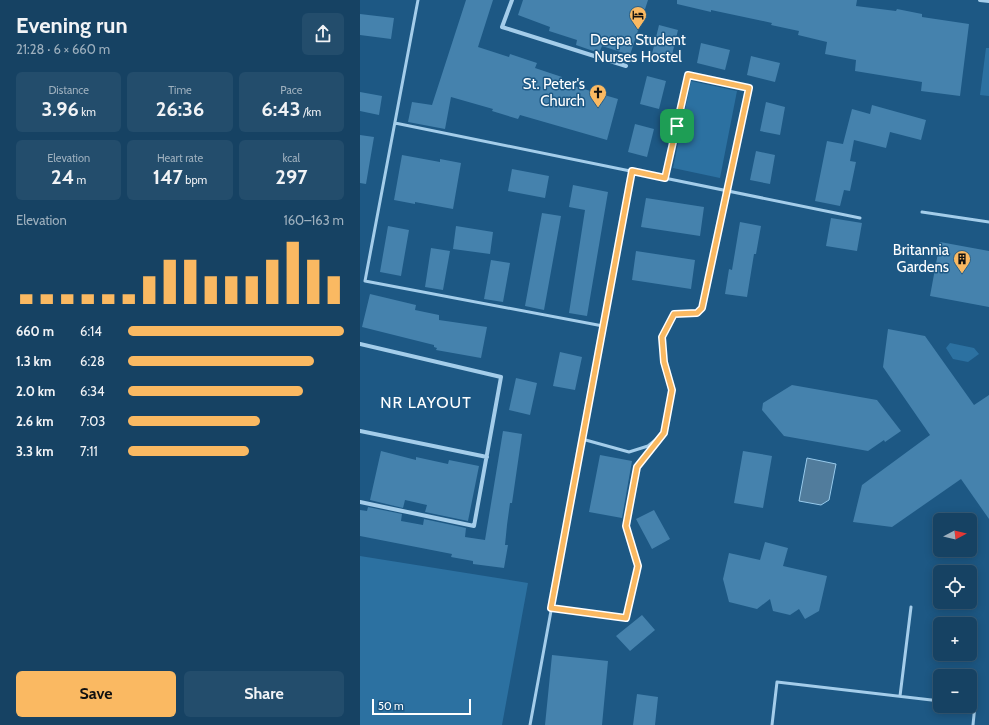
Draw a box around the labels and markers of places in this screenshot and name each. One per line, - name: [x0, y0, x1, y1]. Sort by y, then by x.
- hotel icon: Deepa Student Nurses Hostel: [628, 5, 648, 30]
- place label: Deepa Student Nurses Hostel: [590, 31, 686, 66]
- place label: St. Peter's Church: [523, 75, 585, 110]
- church icon: St. Peter's Church: [588, 83, 608, 108]
- pin: [660, 109, 694, 143]
- place label: Britannia Gardens: [893, 241, 950, 276]
- building icon: Britannia Gardens: [952, 249, 972, 274]

